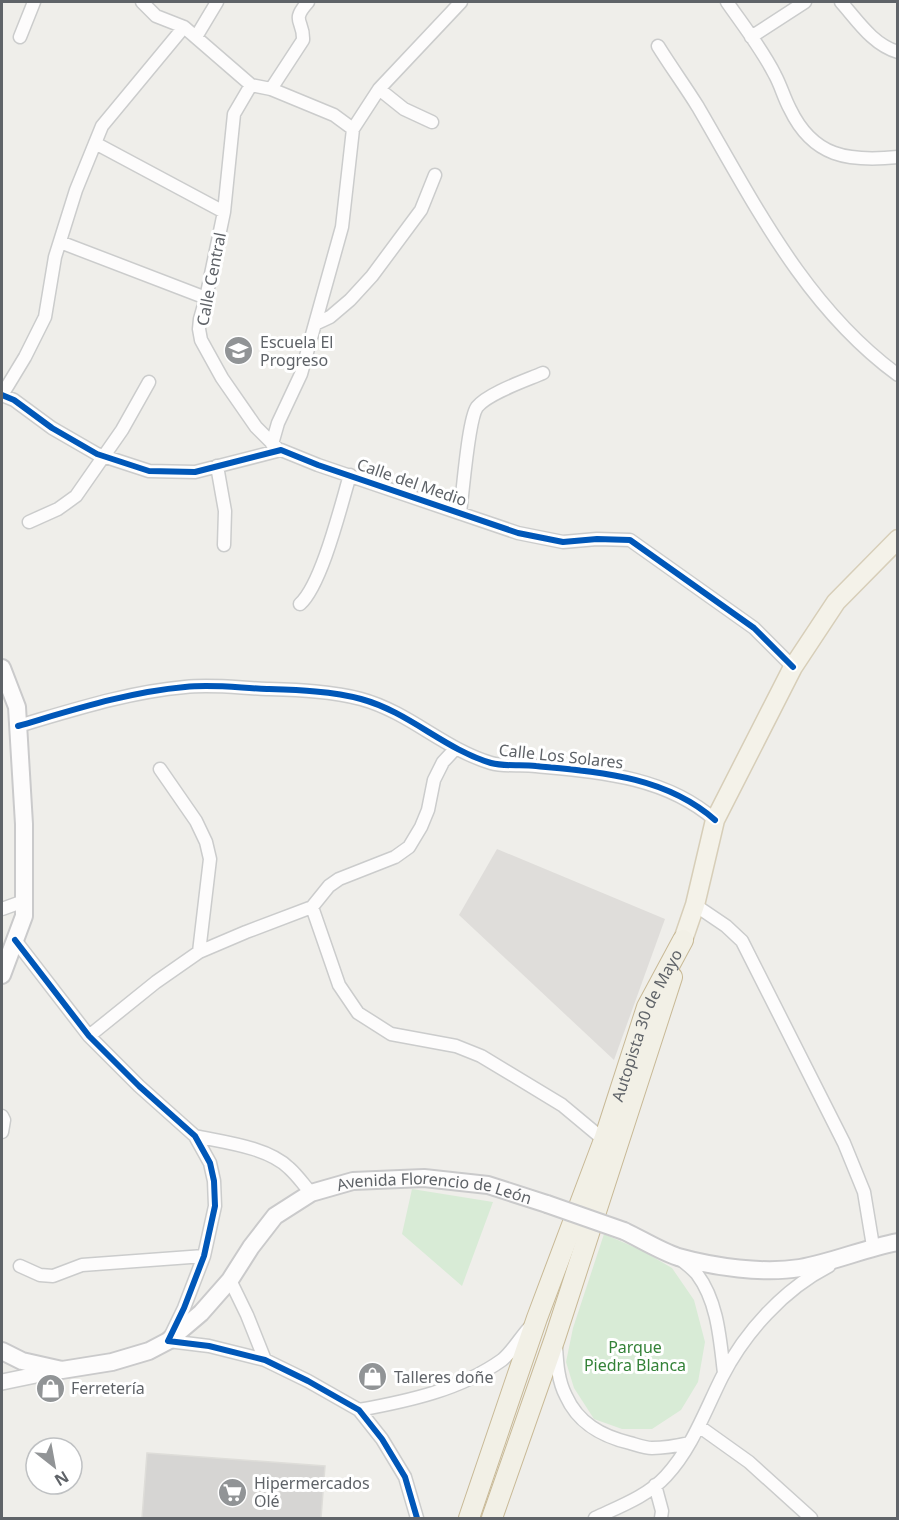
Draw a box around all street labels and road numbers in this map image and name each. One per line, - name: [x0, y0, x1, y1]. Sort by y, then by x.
- street label: Calle Central: [191, 230, 231, 328]
- street label: Calle del Medio: [354, 453, 470, 511]
- street label: Calle Los Solares: [498, 739, 624, 773]
- street label: Autopista 30 de Mayo: [606, 945, 687, 1104]
- street label: Avenida Florencio de León: [334, 1167, 535, 1209]

